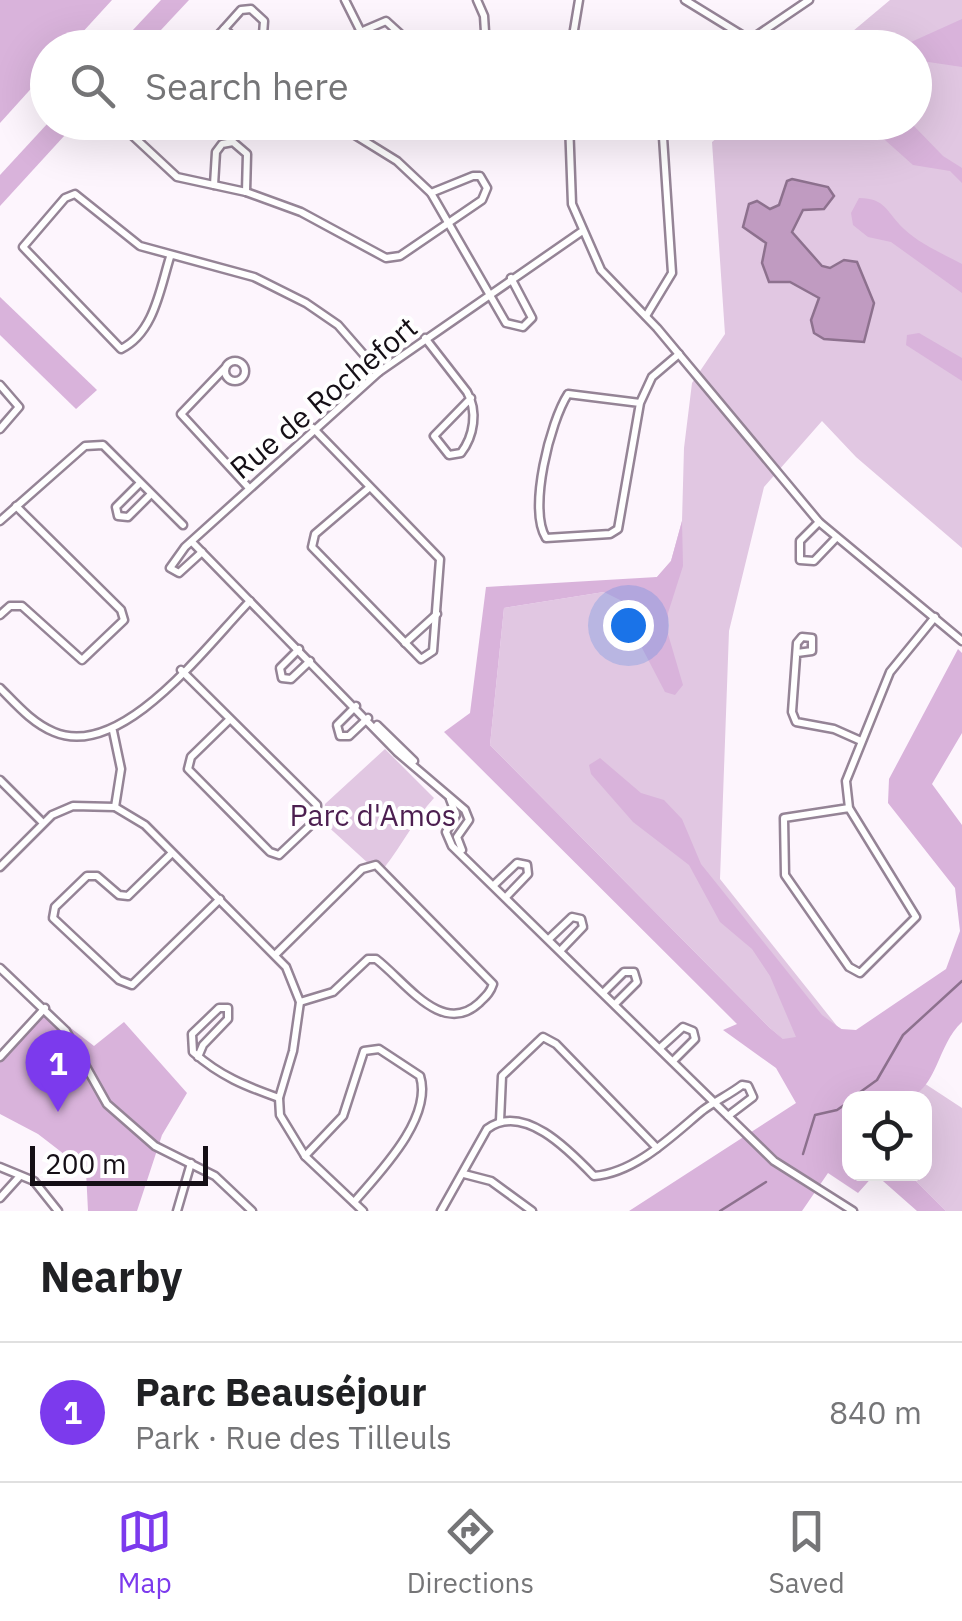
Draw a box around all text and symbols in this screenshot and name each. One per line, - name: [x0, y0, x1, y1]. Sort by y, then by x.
- search box: [30, 30, 932, 140]
- icon: search: [65, 58, 120, 113]
- text: Search here: [145, 61, 349, 110]
- street label: Rue de Rochefort: [221, 307, 425, 487]
- your location: [603, 600, 654, 651]
- park label: Parc d'Amos: [290, 795, 456, 834]
- pin: 1: [26, 1030, 90, 1112]
- map controls: [842, 1091, 932, 1181]
- button: locate: [842, 1091, 932, 1181]
- scale bar: [30, 1141, 208, 1186]
- text: 200 m: [45, 1145, 126, 1182]
- text: Nearby: [40, 1249, 182, 1304]
- text: Parc Beauséjour: [135, 1367, 427, 1416]
- text: 1: [63, 1391, 82, 1433]
- text: 840 m: [829, 1391, 922, 1433]
- text: Park · Rue des Tilleuls: [135, 1416, 452, 1458]
- tab: Map: [117, 1504, 172, 1601]
- tab: Directions: [407, 1504, 534, 1601]
- tab: Saved: [769, 1504, 845, 1601]

